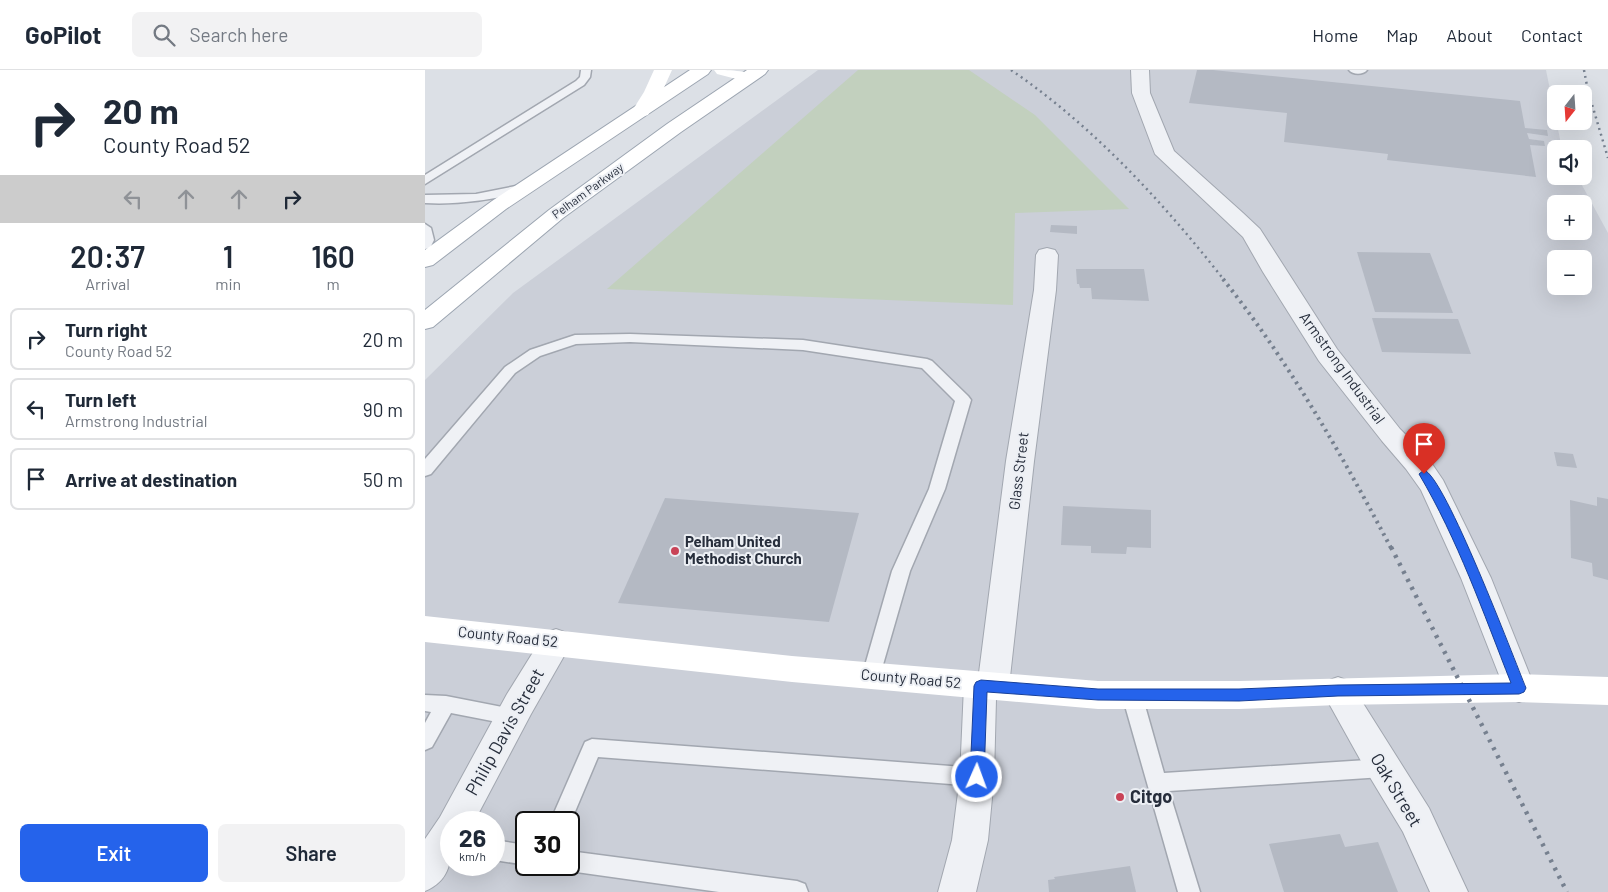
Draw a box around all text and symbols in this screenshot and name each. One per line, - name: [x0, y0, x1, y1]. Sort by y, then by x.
- search box: [132, 12, 482, 57]
- text: GoPilot: [25, 20, 102, 49]
- icon: search: [150, 21, 178, 49]
- text: Search here: [190, 23, 288, 46]
- text: Home: [1312, 24, 1358, 46]
- text: Map: [1386, 24, 1418, 46]
- text: About: [1446, 24, 1493, 46]
- text: Contact: [1521, 24, 1583, 46]
- north arrow: [1547, 85, 1593, 130]
- map controls: [1547, 85, 1592, 295]
- text: 20 m: [103, 89, 179, 131]
- icon: right: [20, 90, 85, 155]
- text: County Road 52: [103, 131, 251, 157]
- button: sound: [1547, 140, 1592, 185]
- street label: Pelham Parkway: [549, 159, 626, 221]
- icon: left: [119, 185, 147, 213]
- icon: ahead: [172, 185, 200, 213]
- icon: ahead: [225, 185, 253, 213]
- icon: right: [278, 185, 306, 213]
- button: +: [1547, 195, 1592, 240]
- text: 20:37: [70, 238, 145, 274]
- text: 1: [223, 238, 233, 274]
- text: 160: [311, 238, 355, 274]
- button: −: [1547, 250, 1592, 295]
- text: Arrival: [85, 274, 130, 293]
- text: min: [215, 274, 241, 293]
- text: m: [326, 274, 340, 293]
- street label: Armstrong Industrial: [1296, 308, 1389, 427]
- text: Turn right: [65, 318, 147, 341]
- icon: right: [22, 325, 50, 353]
- text: 20 m: [363, 328, 403, 351]
- text: County Road 52: [65, 341, 172, 360]
- text: Turn left: [65, 388, 136, 411]
- icon: left: [22, 395, 50, 423]
- text: 90 m: [363, 398, 403, 421]
- text: Armstrong Industrial: [65, 411, 207, 430]
- pin: [1403, 423, 1445, 474]
- icon: arrive: [1410, 430, 1438, 458]
- street label: Glass Street: [1004, 431, 1032, 511]
- icon: arrive: [22, 465, 50, 493]
- text: Arrive at destination: [65, 468, 237, 491]
- text: 50 m: [363, 468, 403, 491]
- place label: Pelham United Methodist Church: [685, 532, 802, 567]
- marker: Pelham United Methodist Church: [669, 545, 681, 557]
- street label: County Road 52: [457, 622, 559, 650]
- street label: Philip Davis Street: [460, 664, 548, 799]
- street label: County Road 52: [860, 665, 962, 691]
- street label: Oak Street: [1366, 749, 1427, 830]
- position arrow: [950, 750, 1002, 802]
- place label: Citgo: [1130, 785, 1172, 807]
- marker: Citgo: [1114, 791, 1126, 803]
- speed limit sign: 30: [515, 811, 580, 876]
- text: 26: [459, 822, 486, 852]
- button: Exit: [20, 824, 208, 882]
- button: Share: [218, 824, 405, 882]
- text: km/h: [459, 849, 486, 863]

